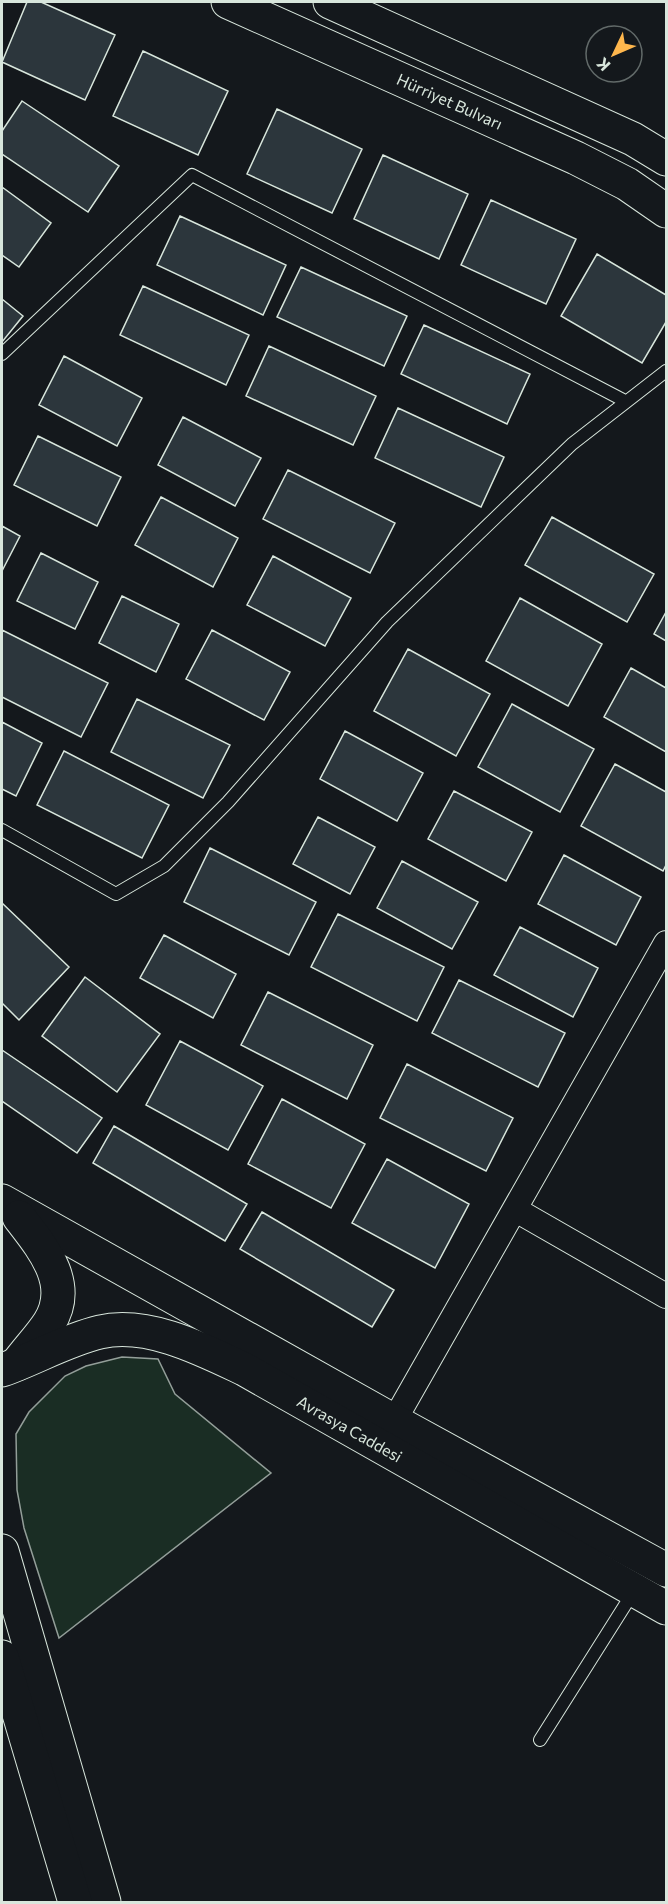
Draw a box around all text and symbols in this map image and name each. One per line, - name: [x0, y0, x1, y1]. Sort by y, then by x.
- north arrow: [584, 24, 644, 84]
- text: K: [592, 54, 614, 75]
- street label: Hürriyet Bulvarı: [394, 69, 506, 133]
- street label: Avrasya Caddesi: [294, 1391, 406, 1466]

